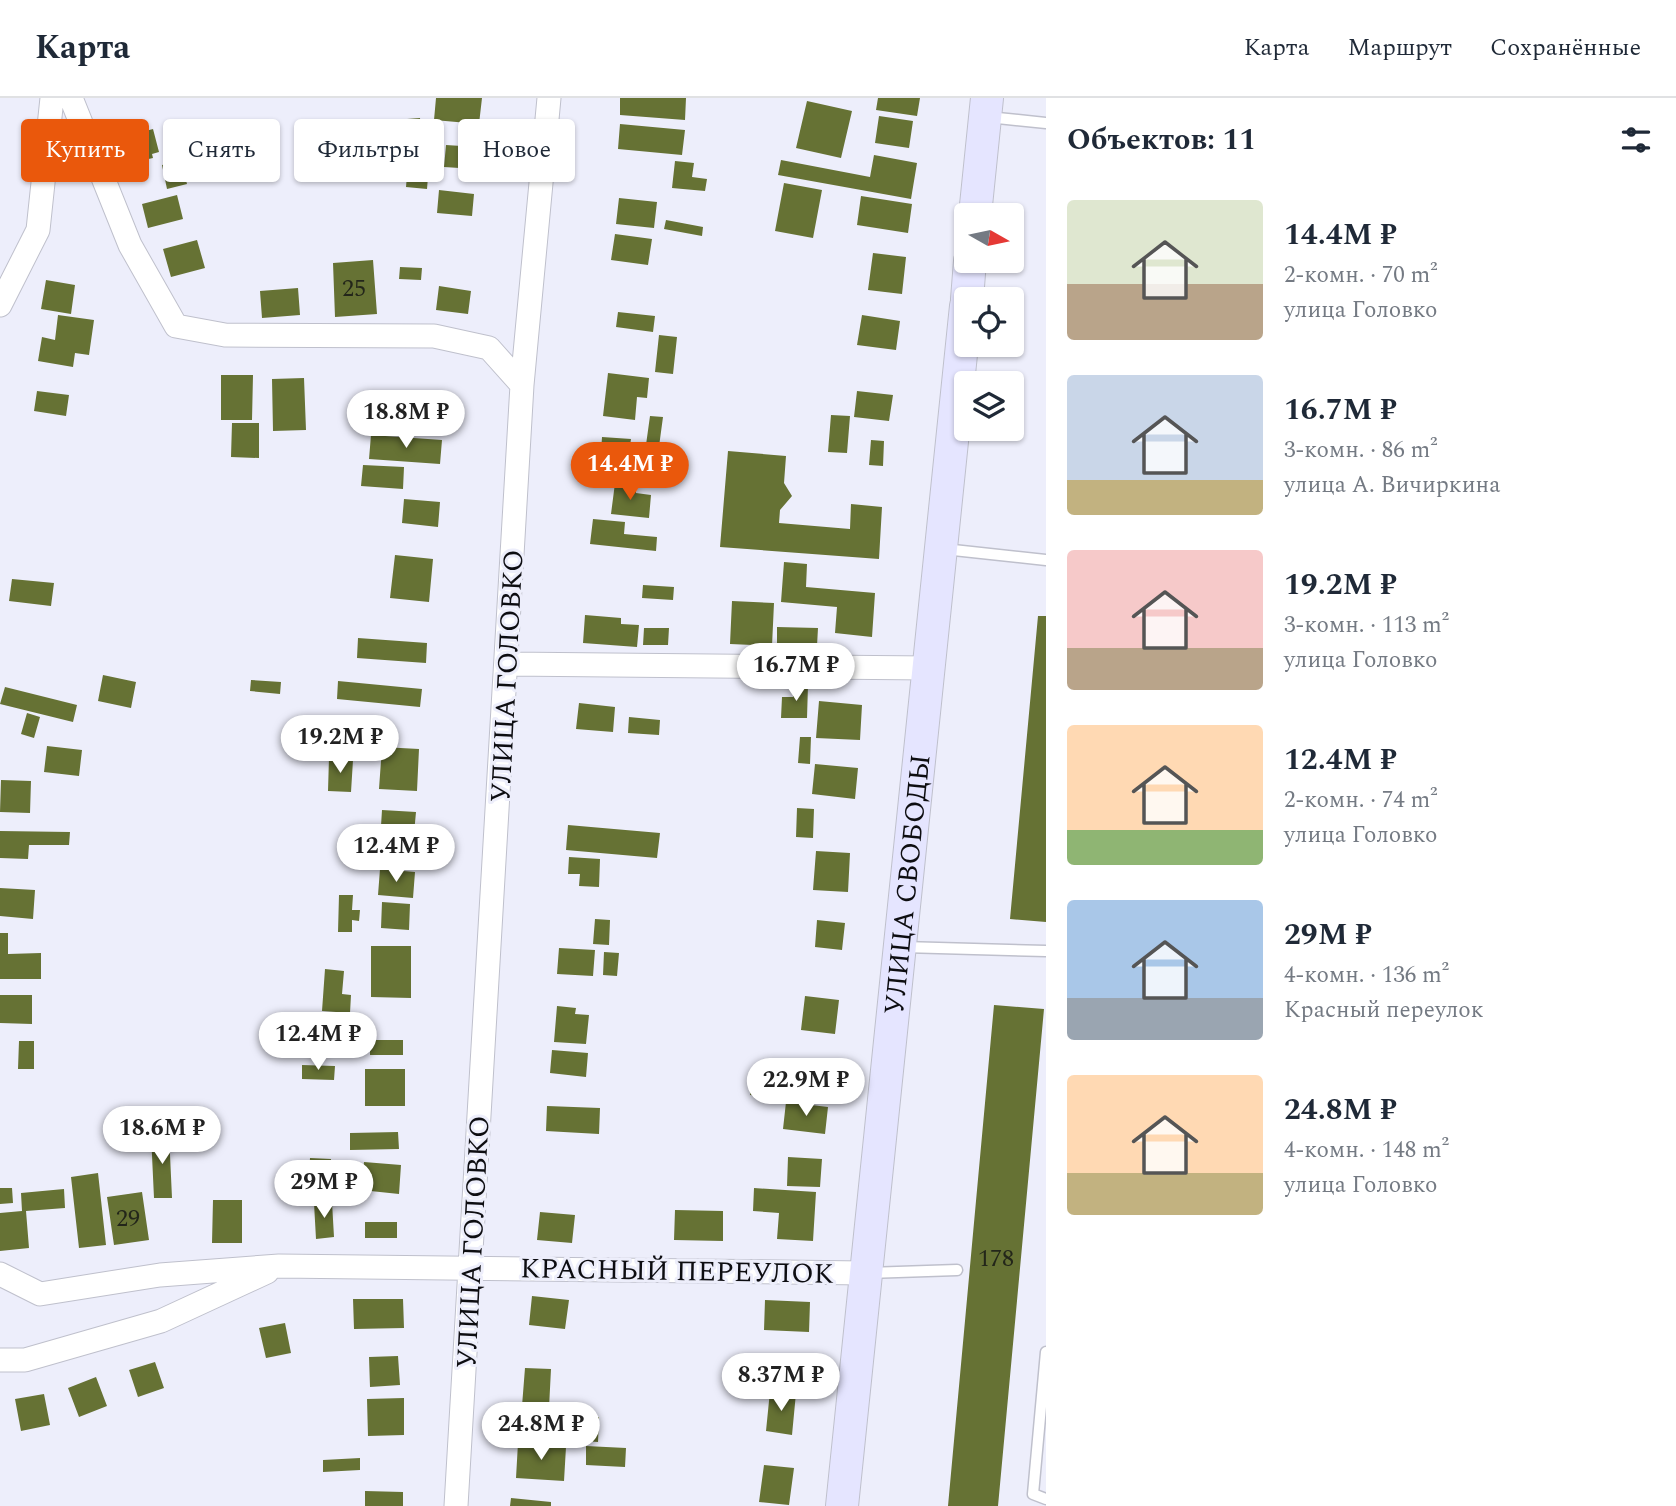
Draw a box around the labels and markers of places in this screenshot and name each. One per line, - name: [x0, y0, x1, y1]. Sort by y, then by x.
- pin: 18.8M ₽: [341, 390, 471, 450]
- pin: 14.4M ₽: [565, 442, 695, 502]
- pin: 16.7M ₽: [731, 644, 861, 703]
- pin: 19.2M ₽: [275, 716, 405, 775]
- pin: 12.4M ₽: [331, 824, 461, 884]
- pin: 12.4M ₽: [253, 1012, 383, 1072]
- pin: 22.9M ₽: [741, 1058, 871, 1118]
- pin: 18.6M ₽: [97, 1107, 227, 1166]
- pin: 29M ₽: [275, 1160, 373, 1220]
- pin: 8.37M ₽: [716, 1354, 846, 1413]
- pin: 24.8M ₽: [476, 1402, 606, 1462]

